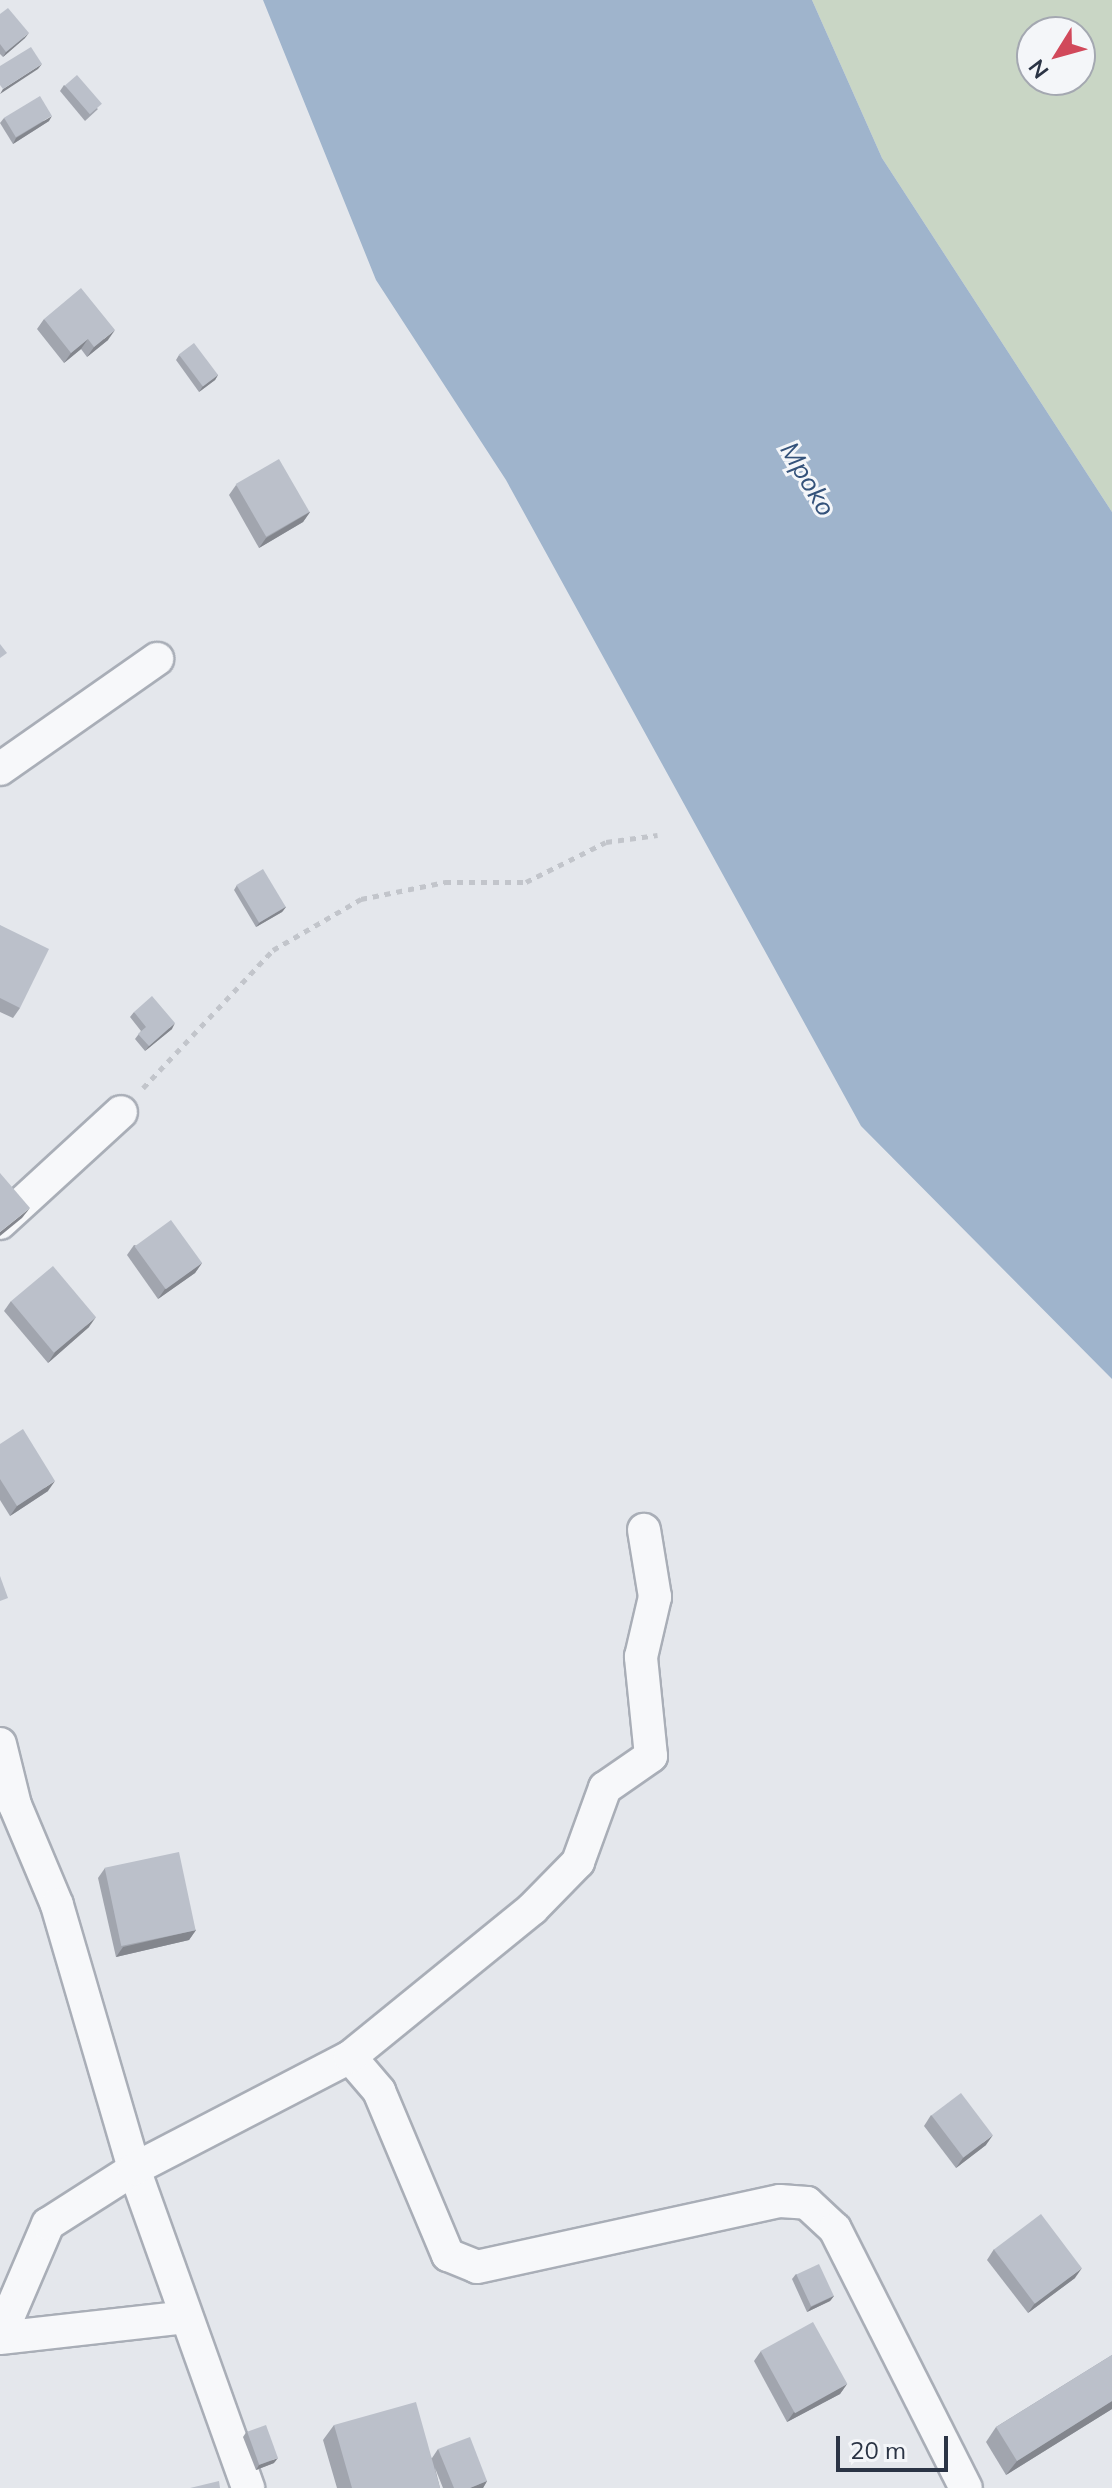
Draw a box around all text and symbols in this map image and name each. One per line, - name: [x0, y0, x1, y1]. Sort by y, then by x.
- north arrow: [1016, 16, 1096, 96]
- text: N: [1022, 54, 1055, 84]
- water label: Mpoko: [774, 436, 842, 522]
- scale bar: [840, 2420, 952, 2470]
- text: 20 m: [850, 2435, 906, 2465]

